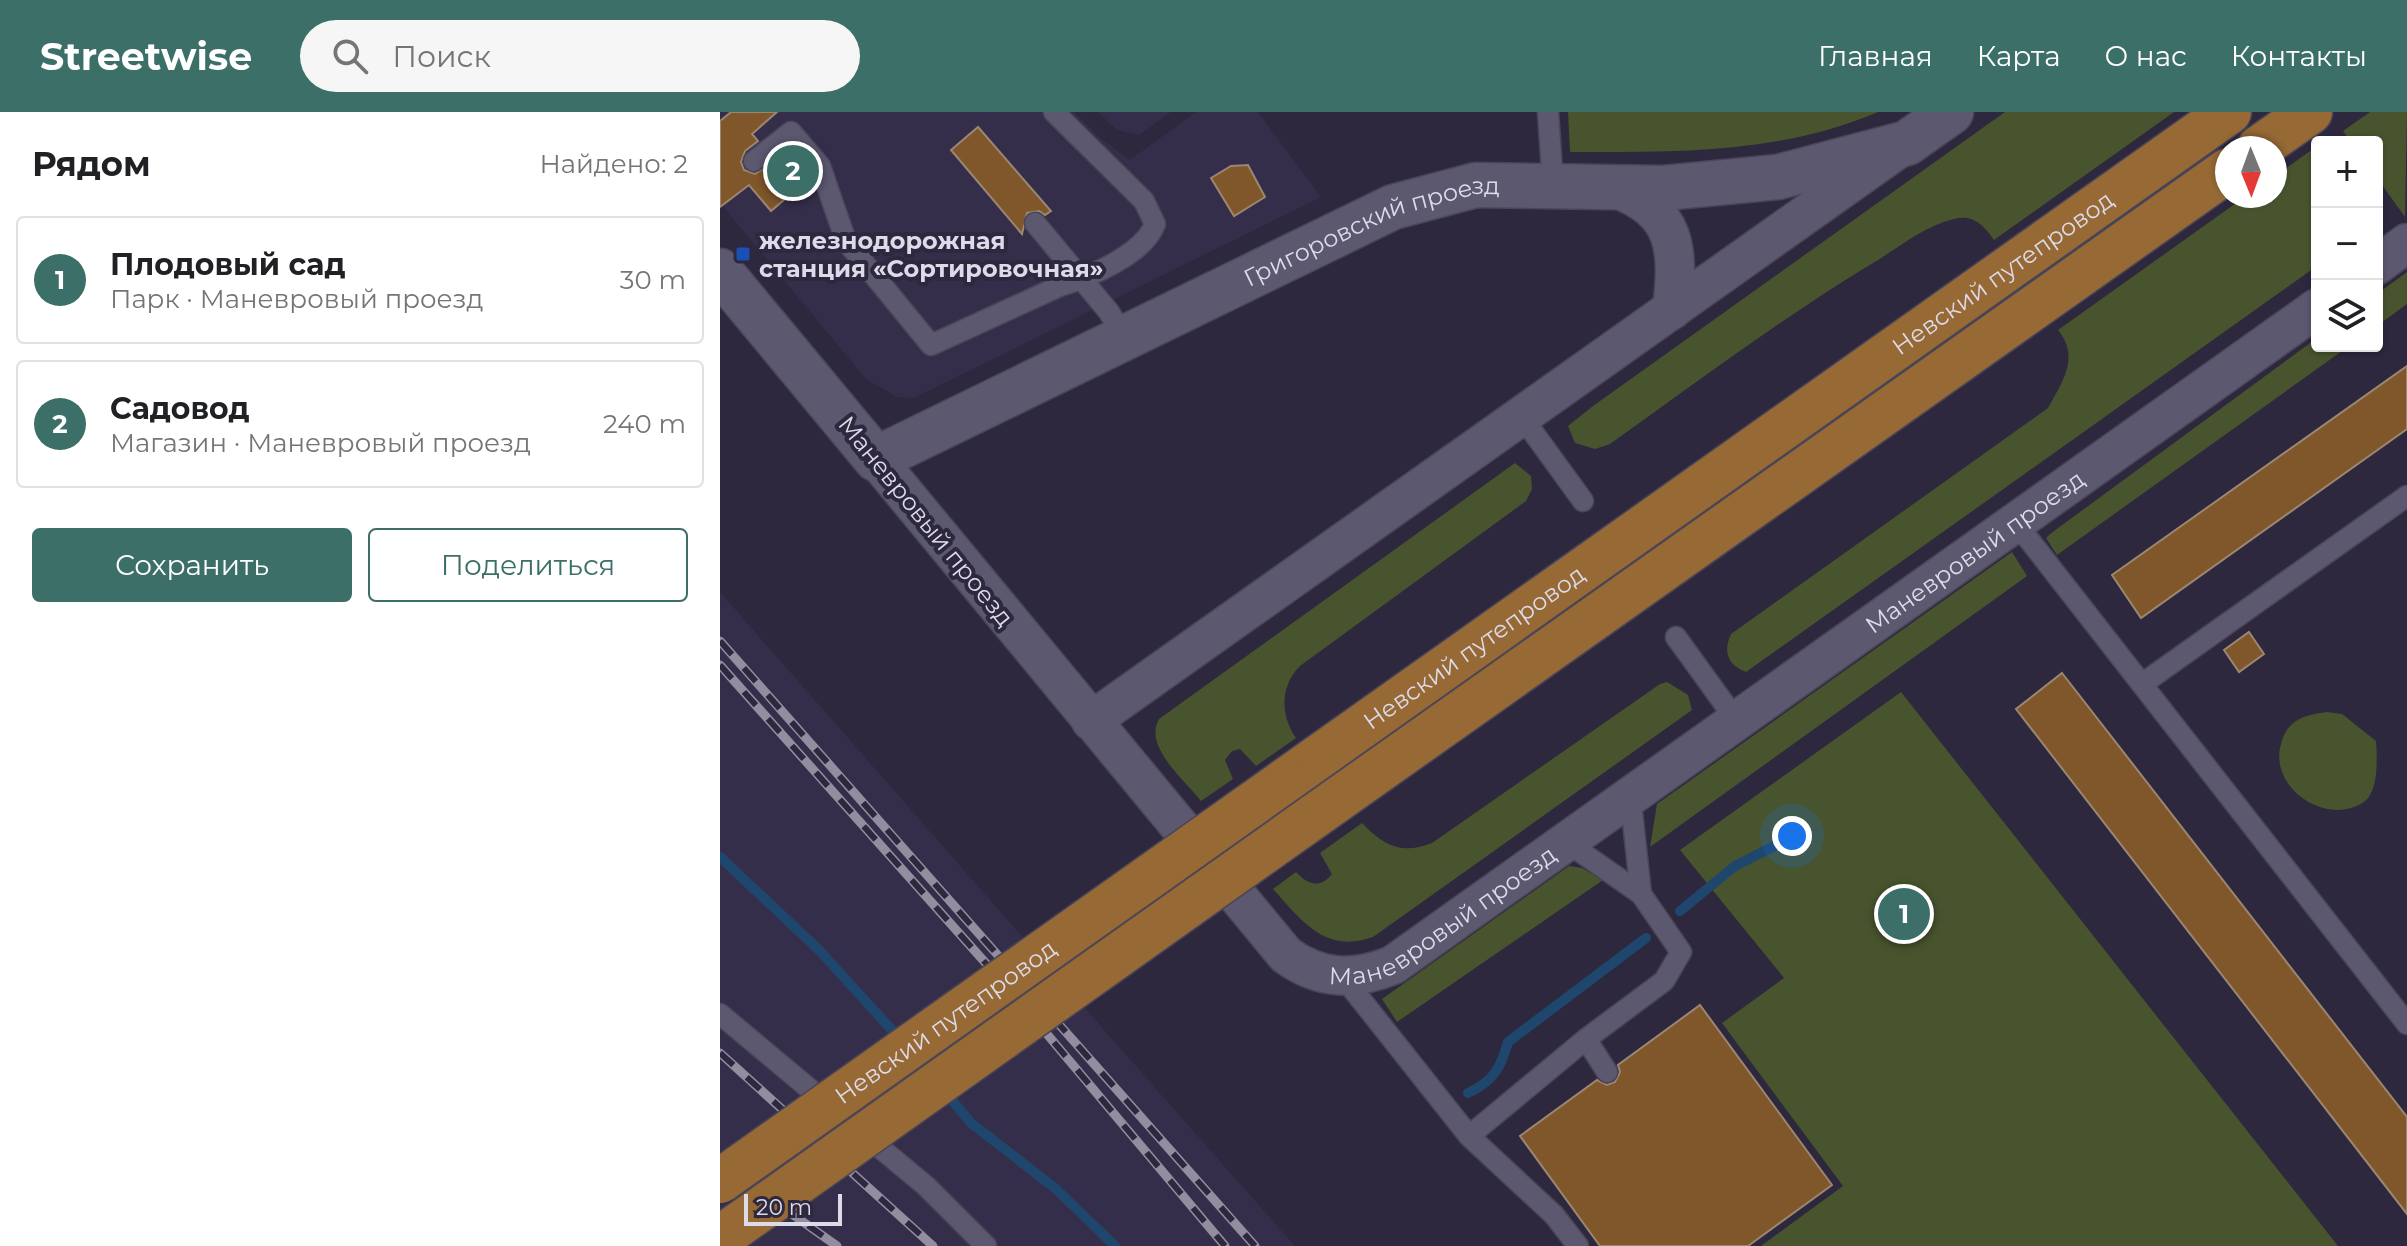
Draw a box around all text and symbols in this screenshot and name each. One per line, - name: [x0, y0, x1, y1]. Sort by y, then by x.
- search box: [300, 20, 860, 92]
- text: Streetwise: [40, 33, 252, 80]
- icon: search: [328, 34, 372, 78]
- text: Поиск: [392, 38, 491, 75]
- text: Главная: [1818, 39, 1933, 73]
- text: Карта: [1977, 39, 2061, 73]
- text: О нас: [2105, 39, 2187, 73]
- text: Контакты: [2231, 39, 2367, 73]
- north arrow: [2215, 136, 2287, 208]
- map controls: [2311, 136, 2383, 352]
- button: +: [2311, 136, 2383, 208]
- pin: 2: [767, 141, 819, 201]
- text: Рядом: [32, 143, 151, 185]
- text: Найдено: 2: [539, 148, 688, 180]
- street label: Григоровский проезд: [1239, 170, 1500, 292]
- street label: Невский путепровод: [1886, 184, 2119, 361]
- button: −: [2311, 208, 2383, 280]
- place label: железнодорожная станция «Сортировочная»: [759, 226, 1103, 283]
- marker: железнодорожная станция «Сортировочная»: [734, 245, 752, 263]
- text: Плодовый сад: [110, 246, 346, 283]
- text: 1: [55, 264, 65, 296]
- text: 30 m: [620, 264, 686, 296]
- button: layers: [2311, 280, 2383, 352]
- text: Парк · Маневровый проезд: [110, 283, 483, 315]
- text: Садовод: [110, 390, 250, 427]
- text: 2: [52, 408, 68, 440]
- text: 240 m: [603, 408, 686, 440]
- street label: Маневровый проезд: [832, 410, 1020, 632]
- text: Магазин · Маневровый проезд: [110, 427, 531, 459]
- street label: Маневровый проезд: [1859, 464, 2090, 639]
- button: Сохранить: [32, 528, 352, 602]
- button: Поделиться: [368, 528, 688, 602]
- street label: Невский путепровод: [1357, 559, 1590, 735]
- your location: [1772, 816, 1812, 856]
- street label: Маневровый проезд: [1328, 839, 1561, 991]
- pin: 1: [1878, 884, 1930, 944]
- street label: Невский путепровод: [829, 933, 1062, 1110]
- scale bar: [744, 1190, 842, 1226]
- text: 20 m: [756, 1194, 812, 1221]

